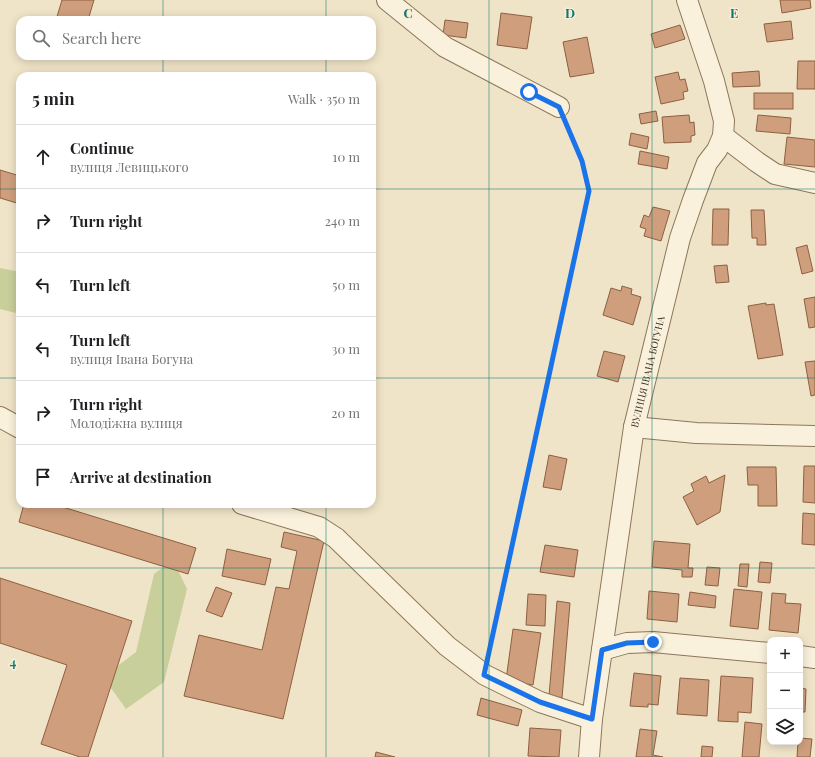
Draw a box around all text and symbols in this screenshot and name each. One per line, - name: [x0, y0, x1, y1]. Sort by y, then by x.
- text: C: [403, 4, 413, 21]
- text: D: [565, 4, 575, 21]
- text: E: [730, 4, 738, 21]
- search box: [16, 16, 376, 60]
- icon: search: [30, 27, 52, 49]
- text: Search here: [62, 28, 141, 48]
- route start: [520, 83, 538, 101]
- text: 5 min: [32, 87, 75, 109]
- text: Walk · 350 m: [288, 90, 360, 107]
- text: Continue: [70, 138, 134, 158]
- icon: ahead: [32, 146, 54, 168]
- text: 10 m: [333, 148, 360, 165]
- text: вулиця Левицького: [70, 158, 189, 175]
- icon: right: [32, 210, 54, 232]
- text: Turn right: [70, 211, 143, 231]
- text: 240 m: [325, 212, 360, 229]
- icon: left: [32, 274, 54, 296]
- text: Turn left: [70, 275, 131, 295]
- text: 50 m: [332, 276, 360, 293]
- street label: ВУЛИЦЯ ІВАНА БОГУНА: [627, 314, 668, 429]
- text: Turn left: [70, 330, 131, 350]
- icon: left: [32, 338, 54, 360]
- text: 30 m: [332, 340, 360, 357]
- text: вулиця Івана Богуна: [70, 350, 193, 367]
- text: Turn right: [70, 394, 143, 414]
- icon: right: [32, 402, 54, 424]
- text: 20 m: [331, 404, 360, 421]
- text: Молодіжна вулиця: [70, 414, 183, 431]
- icon: arrive: [32, 466, 54, 488]
- text: Arrive at destination: [70, 467, 212, 487]
- route end: [644, 633, 662, 651]
- map controls: [767, 637, 803, 745]
- button: +: [767, 637, 803, 673]
- text: 4: [10, 653, 17, 670]
- button: −: [767, 673, 803, 709]
- button: layers: [767, 709, 803, 745]

